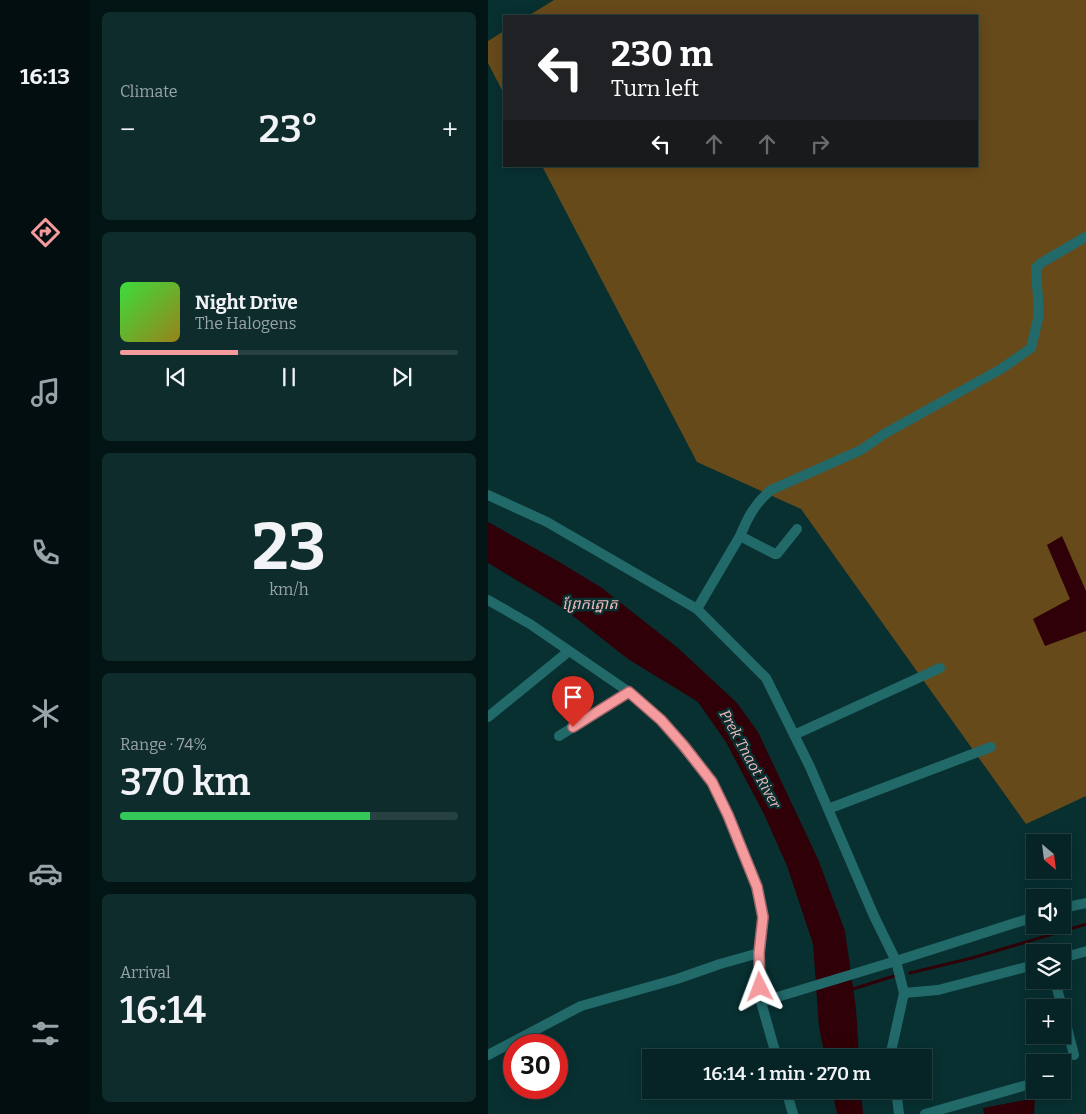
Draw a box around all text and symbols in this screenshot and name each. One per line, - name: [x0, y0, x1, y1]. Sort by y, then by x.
- text: 230 m: [611, 33, 713, 75]
- icon: left: [528, 35, 593, 100]
- text: 16:13: [20, 63, 70, 90]
- text: Turn left: [611, 75, 699, 102]
- text: Climate: [120, 82, 178, 101]
- text: 23°: [259, 106, 319, 152]
- text: −: [120, 113, 135, 146]
- text: +: [442, 113, 458, 146]
- icon: left: [647, 130, 675, 158]
- icon: ahead: [700, 130, 728, 158]
- icon: ahead: [753, 130, 781, 158]
- icon: right: [806, 130, 834, 158]
- icon: directions: [28, 215, 63, 250]
- text: Night Drive: [195, 291, 298, 314]
- text: The Halogens: [195, 314, 296, 333]
- icon: previous: [162, 363, 190, 391]
- icon: pause: [275, 363, 303, 391]
- icon: next: [388, 363, 416, 391]
- icon: music: [28, 375, 63, 410]
- text: 23: [252, 508, 326, 586]
- icon: phone: [28, 535, 63, 570]
- text: km/h: [269, 580, 309, 599]
- water label: ព្រែកត្នោត: [562, 595, 619, 613]
- pin: [552, 676, 594, 727]
- icon: arrive: [559, 683, 587, 711]
- icon: climate: [28, 696, 63, 731]
- water label: Prek Tnaot River: [715, 707, 785, 812]
- text: Range · 74%: [120, 735, 207, 754]
- text: 370 km: [120, 759, 250, 805]
- north arrow: [1026, 834, 1070, 879]
- map controls: [1026, 834, 1071, 1099]
- icon: car: [28, 856, 63, 891]
- button: sound: [1026, 889, 1071, 934]
- button: layers: [1026, 944, 1071, 989]
- position arrow: [733, 960, 785, 1012]
- text: Arrival: [120, 963, 171, 982]
- text: 16:14: [120, 987, 206, 1033]
- button: +: [1026, 999, 1071, 1044]
- icon: filters: [28, 1016, 63, 1051]
- speed limit sign: 30: [503, 1034, 568, 1099]
- button: −: [1026, 1054, 1071, 1099]
- text: 16:14 · 1 min · 270 m: [703, 1062, 871, 1085]

